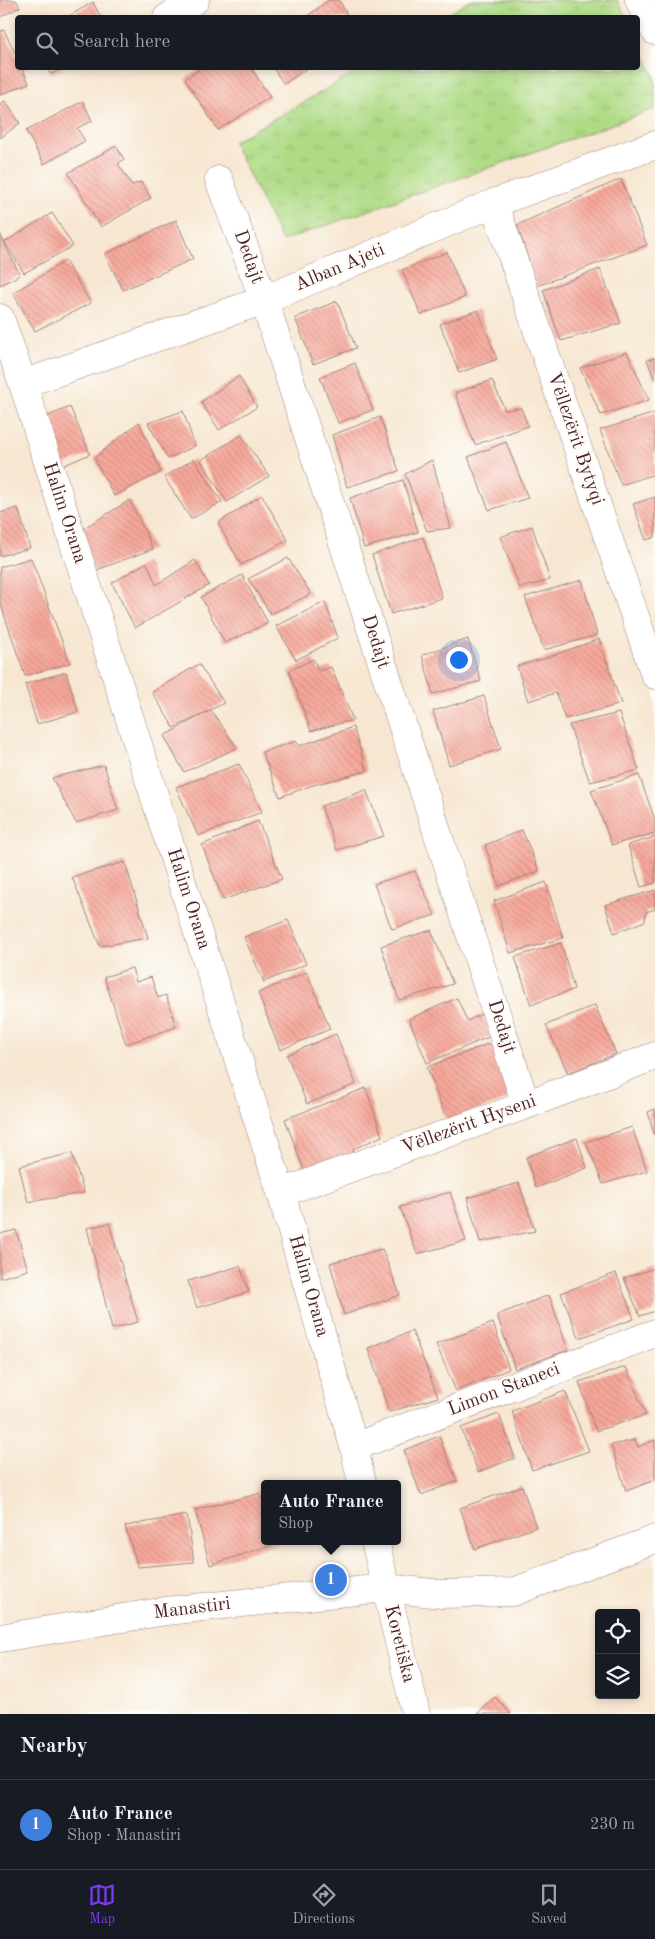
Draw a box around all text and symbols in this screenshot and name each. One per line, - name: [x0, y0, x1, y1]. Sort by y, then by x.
- search box: [15, 15, 640, 70]
- icon: search: [33, 29, 61, 57]
- text: Search here: [73, 33, 170, 52]
- street label: Dedajt: [230, 228, 266, 286]
- street label: Alban Ajeti: [292, 241, 388, 295]
- street label: Vëllezërit Bytyqi: [543, 370, 607, 508]
- street label: Halim Orana: [39, 460, 89, 567]
- street label: Dedajt: [357, 613, 393, 671]
- your location: [446, 647, 472, 673]
- street label: Halim Orana: [163, 846, 213, 953]
- street label: Dedajt: [483, 998, 519, 1056]
- street label: Vëllezërit Hyseni: [399, 1092, 539, 1158]
- street label: Halim Orana: [284, 1233, 332, 1340]
- street label: Limon Staneci: [445, 1360, 563, 1420]
- popup: [261, 1480, 401, 1545]
- text: Auto France: [278, 1493, 384, 1512]
- text: Shop: [278, 1516, 313, 1532]
- pin: 1: [315, 1561, 347, 1599]
- street label: Manastiri: [152, 1595, 232, 1623]
- street label: Koretiška: [380, 1603, 418, 1686]
- map controls: [595, 1609, 640, 1699]
- button: locate: [595, 1609, 640, 1654]
- button: layers: [595, 1654, 640, 1699]
- text: Nearby: [20, 1736, 88, 1757]
- text: Auto France: [67, 1805, 173, 1824]
- text: 1: [31, 1817, 41, 1833]
- text: 230 m: [590, 1817, 635, 1833]
- text: Shop · Manastiri: [67, 1828, 181, 1844]
- tab: Map: [88, 1881, 116, 1928]
- tab: Directions: [293, 1881, 355, 1928]
- tab: Saved: [531, 1881, 567, 1928]

